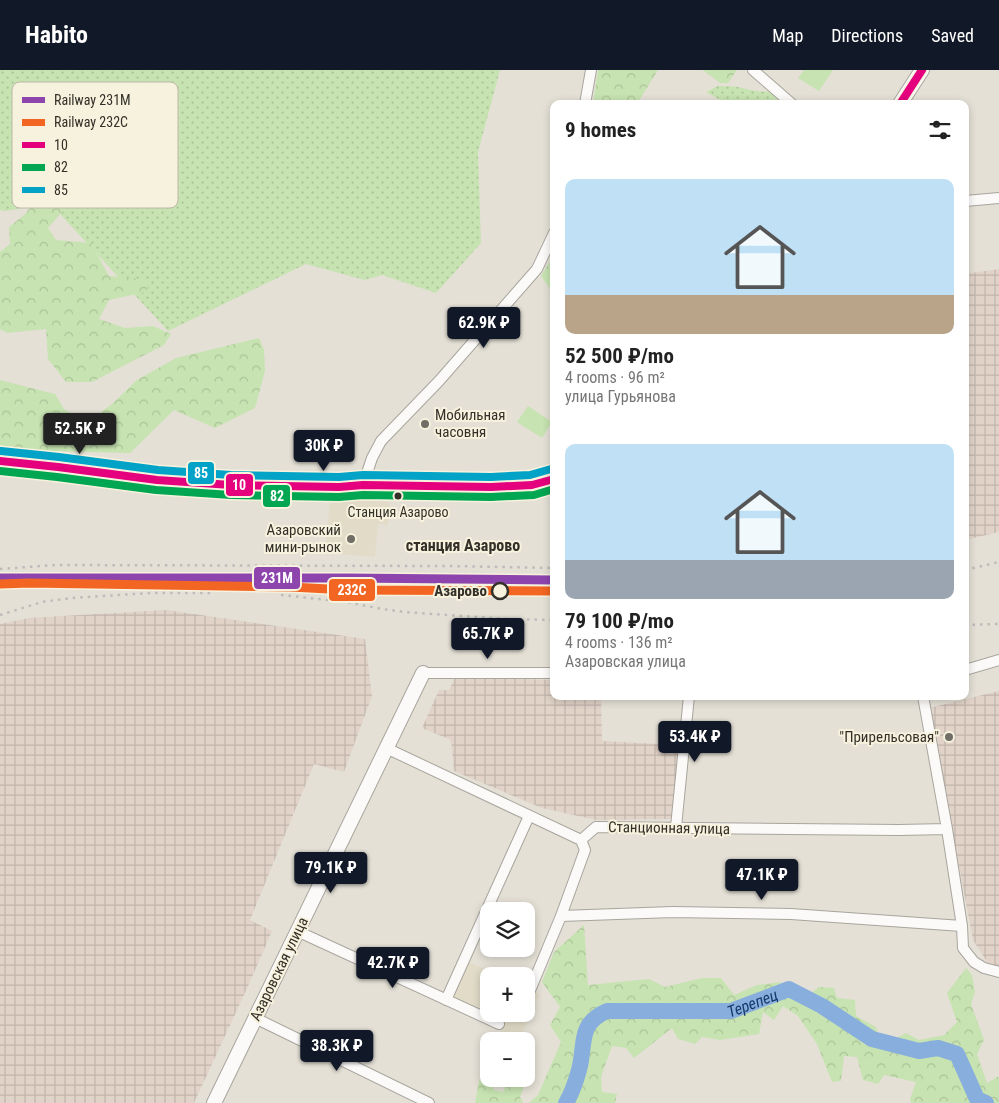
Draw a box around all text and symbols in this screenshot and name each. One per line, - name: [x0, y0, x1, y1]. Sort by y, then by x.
- text: Habito: [25, 21, 88, 49]
- text: Map: [772, 25, 803, 46]
- text: Directions: [831, 25, 903, 46]
- text: Saved: [931, 25, 974, 46]
- legend: [12, 82, 178, 208]
- text: Railway 231М: [54, 92, 131, 108]
- text: Railway 232C: [54, 114, 128, 130]
- icon: filters: [926, 116, 954, 144]
- text: 9 homes: [565, 118, 636, 142]
- text: 10: [54, 137, 68, 153]
- text: 82: [54, 159, 68, 175]
- text: 85: [54, 182, 68, 198]
- icon: home: [715, 212, 805, 302]
- pin: 62.9K ₽: [438, 306, 530, 349]
- text: 62.9K ₽: [458, 313, 510, 332]
- text: 52 500 ₽/mo: [565, 344, 674, 368]
- text: 4 rooms · 96 m²: [565, 368, 665, 387]
- text: улица Гурьянова: [565, 387, 676, 406]
- place label: Мобильная часовня: [435, 406, 506, 441]
- pin: 52.5K ₽: [34, 412, 126, 455]
- marker: Мобильная часовня: [419, 418, 431, 430]
- text: 52.5K ₽: [54, 419, 106, 438]
- pin: 30K ₽: [289, 430, 359, 472]
- text: 30K ₽: [305, 436, 343, 455]
- line badge: 85: [187, 461, 215, 485]
- text: 85: [194, 465, 208, 481]
- line badge: 10: [225, 473, 254, 497]
- text: 10: [232, 477, 246, 493]
- icon: home: [715, 477, 805, 567]
- line badge: 82: [262, 484, 291, 508]
- text: 82: [270, 488, 284, 504]
- marker: Станция Азарово: [393, 491, 403, 501]
- place label: Станция Азарово: [347, 504, 449, 520]
- place label: Азаровский мини-рынок: [265, 521, 341, 556]
- marker: Азаровский мини-рынок: [345, 533, 357, 545]
- district label: станция Азарово: [406, 536, 520, 555]
- line badge: 231М: [253, 566, 301, 590]
- text: 231М: [261, 570, 293, 586]
- line badge: 232C: [328, 578, 376, 602]
- text: 232C: [337, 582, 367, 598]
- place label: Азарово: [434, 582, 487, 600]
- marker: Азарово: [491, 582, 509, 600]
- text: 79 100 ₽/mo: [565, 609, 674, 633]
- pin: 65.7K ₽: [442, 618, 534, 660]
- text: 65.7K ₽: [462, 624, 514, 643]
- text: 4 rooms · 136 m²: [565, 633, 673, 652]
- text: Азаровская улица: [565, 652, 686, 671]
- pin: 53.4K ₽: [649, 720, 741, 763]
- text: 53.4K ₽: [669, 727, 721, 746]
- place label: "Прирельсовая": [839, 728, 939, 746]
- marker: "Прирельсовая": [943, 731, 955, 743]
- street label: Станционная улица: [608, 818, 730, 838]
- pin: 79.1K ₽: [285, 852, 377, 894]
- text: 79.1K ₽: [305, 858, 357, 877]
- pin: 47.1K ₽: [716, 858, 808, 901]
- text: 47.1K ₽: [736, 865, 788, 884]
- map controls: [480, 902, 535, 1087]
- button: layers: [480, 902, 535, 957]
- street label: Азаровская улица: [246, 914, 312, 1024]
- pin: 42.7K ₽: [347, 946, 439, 989]
- text: 42.7K ₽: [367, 953, 419, 972]
- button: +: [480, 967, 535, 1022]
- water label: Терепец: [724, 985, 781, 1022]
- pin: 38.3K ₽: [291, 1030, 383, 1072]
- button: −: [480, 1032, 535, 1087]
- text: 38.3K ₽: [311, 1036, 363, 1055]

